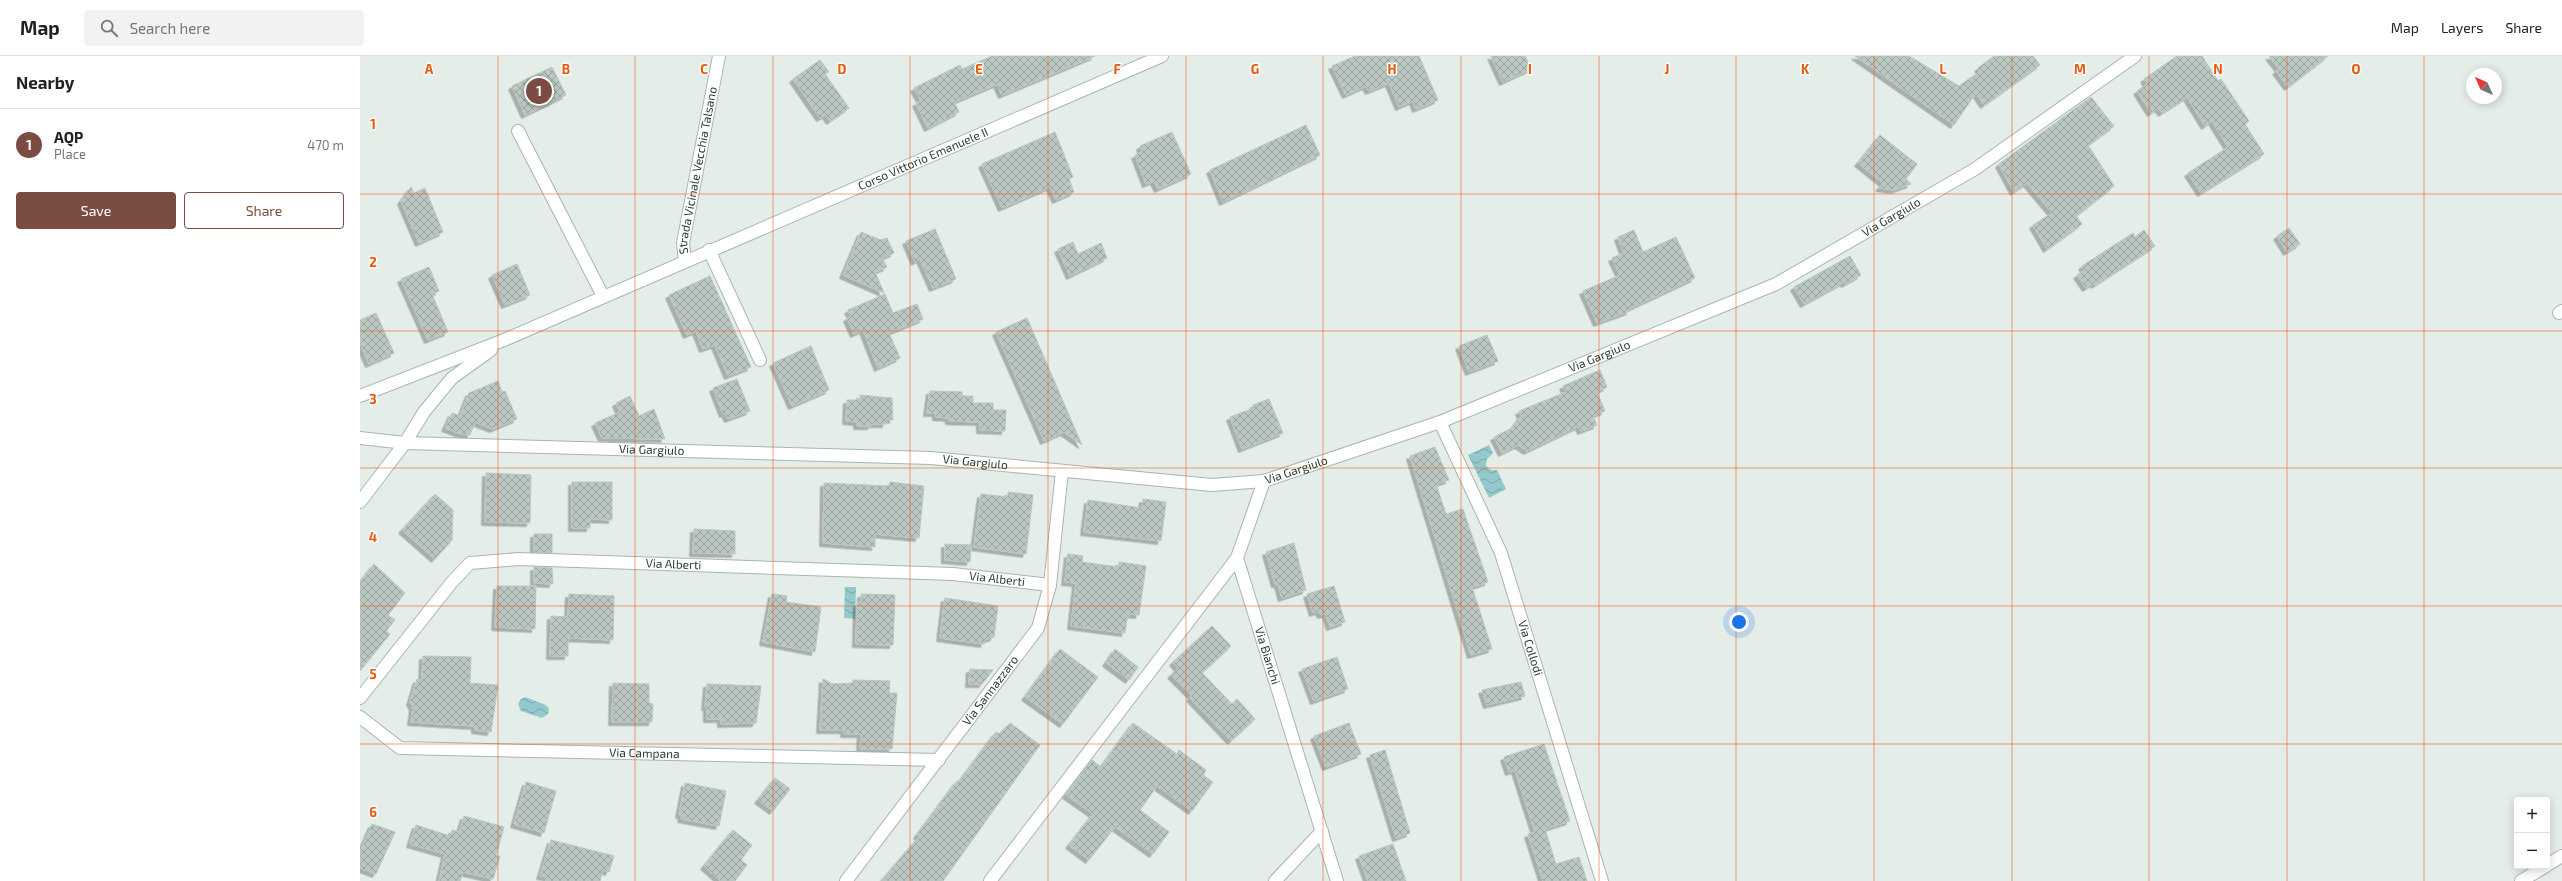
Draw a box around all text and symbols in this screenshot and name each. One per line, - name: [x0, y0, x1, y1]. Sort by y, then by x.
- search box: [84, 10, 364, 46]
- text: Map: [20, 16, 60, 39]
- icon: search: [98, 17, 120, 39]
- text: Search here: [130, 19, 210, 37]
- text: Map: [2391, 19, 2419, 36]
- text: Layers: [2441, 19, 2483, 36]
- text: Share: [2505, 19, 2542, 36]
- text: A: [425, 61, 434, 77]
- text: B: [562, 61, 570, 77]
- text: C: [700, 61, 708, 77]
- text: D: [838, 61, 847, 77]
- text: E: [975, 61, 983, 77]
- text: F: [1113, 61, 1121, 77]
- text: G: [1251, 61, 1259, 77]
- text: H: [1388, 61, 1397, 77]
- text: I: [1528, 61, 1532, 77]
- text: J: [1665, 61, 1669, 77]
- text: K: [1801, 61, 1810, 77]
- text: L: [1940, 61, 1947, 77]
- text: M: [2074, 61, 2086, 77]
- text: N: [2213, 61, 2223, 77]
- text: O: [2352, 61, 2361, 77]
- north arrow: [2466, 68, 2502, 104]
- text: Nearby: [16, 72, 74, 92]
- pin: 1: [526, 76, 552, 106]
- street label: Strada Vicinale Vecchia Talsano: [675, 85, 719, 255]
- text: 1: [370, 116, 376, 132]
- street label: Corso Vittorio Emanuele II: [855, 124, 990, 192]
- text: AQP: [54, 128, 83, 146]
- text: 1: [26, 137, 32, 153]
- text: 470 m: [307, 137, 344, 153]
- text: Place: [54, 146, 86, 162]
- button: Save: [16, 192, 176, 229]
- button: Share: [184, 192, 344, 229]
- street label: Via Gargiulo: [1859, 194, 1923, 239]
- text: 2: [369, 254, 377, 270]
- street label: Via Gargiulo: [1566, 337, 1632, 374]
- text: 3: [369, 391, 377, 407]
- street label: Via Gargiulo: [619, 441, 685, 457]
- street label: Via Gargiulo: [942, 451, 1009, 471]
- street label: Via Gargiulo: [1263, 452, 1329, 486]
- text: 4: [369, 529, 377, 545]
- street label: Via Alberti: [645, 555, 702, 571]
- street label: Via Alberti: [969, 568, 1026, 588]
- your location: [1729, 612, 1749, 632]
- street label: Via Collodi: [1516, 618, 1546, 677]
- street label: Via Bianchi: [1253, 625, 1284, 686]
- street label: Via Sannazzaro: [959, 652, 1021, 728]
- text: 5: [369, 666, 377, 682]
- street label: Via Campana: [609, 745, 680, 760]
- map controls: [2514, 797, 2550, 869]
- button: +: [2514, 797, 2550, 833]
- text: 6: [369, 804, 377, 820]
- button: −: [2514, 833, 2550, 869]

